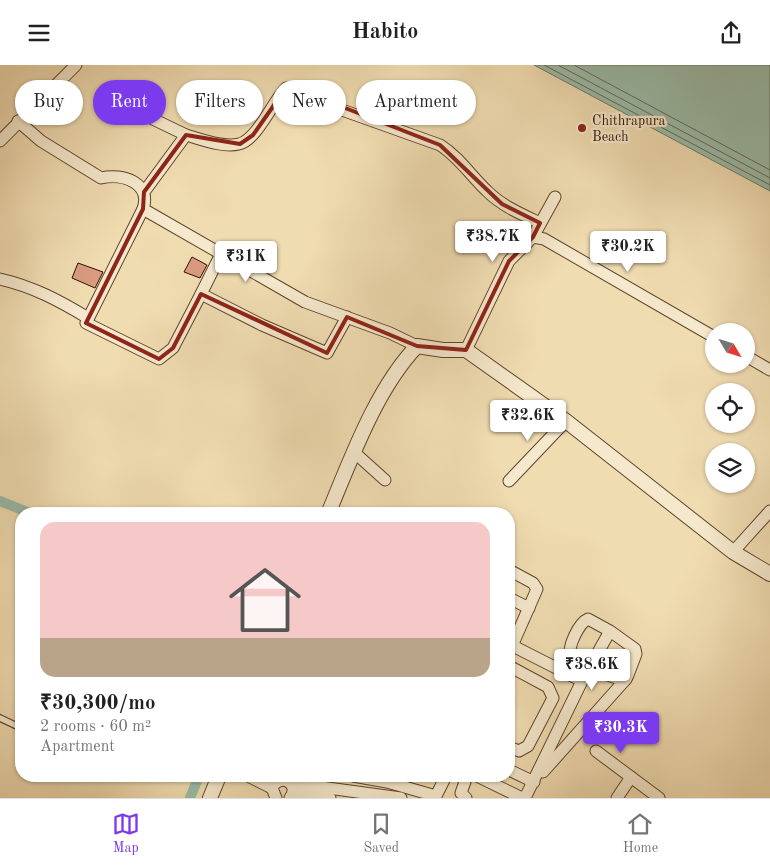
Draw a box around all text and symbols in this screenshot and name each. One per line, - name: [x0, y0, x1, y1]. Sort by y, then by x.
- icon: menu: [25, 19, 53, 47]
- icon: share: [717, 19, 745, 47]
- text: Habito: [352, 21, 418, 43]
- chip: Buy: [15, 80, 83, 125]
- chip: Rent: [93, 80, 166, 125]
- chip: Filters: [176, 80, 263, 125]
- chip: New: [273, 80, 346, 125]
- chip: Apartment: [356, 80, 476, 125]
- place label: Chithrapura Beach: [592, 114, 665, 144]
- marker: Chithrapura Beach: [576, 122, 588, 134]
- pin: ₹38.7K: [452, 221, 534, 263]
- text: ₹38.7K: [466, 229, 520, 245]
- pin: ₹30.2K: [587, 231, 669, 273]
- text: ₹30.2K: [601, 239, 655, 255]
- pin: ₹31K: [216, 241, 276, 283]
- text: ₹31K: [226, 249, 266, 265]
- north arrow: [705, 323, 755, 373]
- map controls: [705, 323, 755, 493]
- button: locate: [705, 383, 755, 433]
- pin: ₹32.6K: [487, 399, 569, 442]
- text: ₹32.6K: [501, 408, 555, 424]
- button: layers: [705, 443, 755, 493]
- icon: home: [220, 555, 310, 645]
- pin: ₹38.6K: [551, 649, 633, 691]
- text: ₹38.6K: [565, 657, 619, 673]
- text: ₹30,300/mo: [40, 693, 156, 714]
- pin: ₹30.3K: [580, 711, 662, 754]
- text: 2 rooms · 60 m²: [40, 719, 151, 735]
- text: ₹30.3K: [594, 720, 648, 736]
- text: Apartment: [40, 739, 115, 755]
- tab: Map: [112, 810, 140, 857]
- tab: Saved: [363, 810, 399, 857]
- tab: Home: [623, 810, 658, 857]

